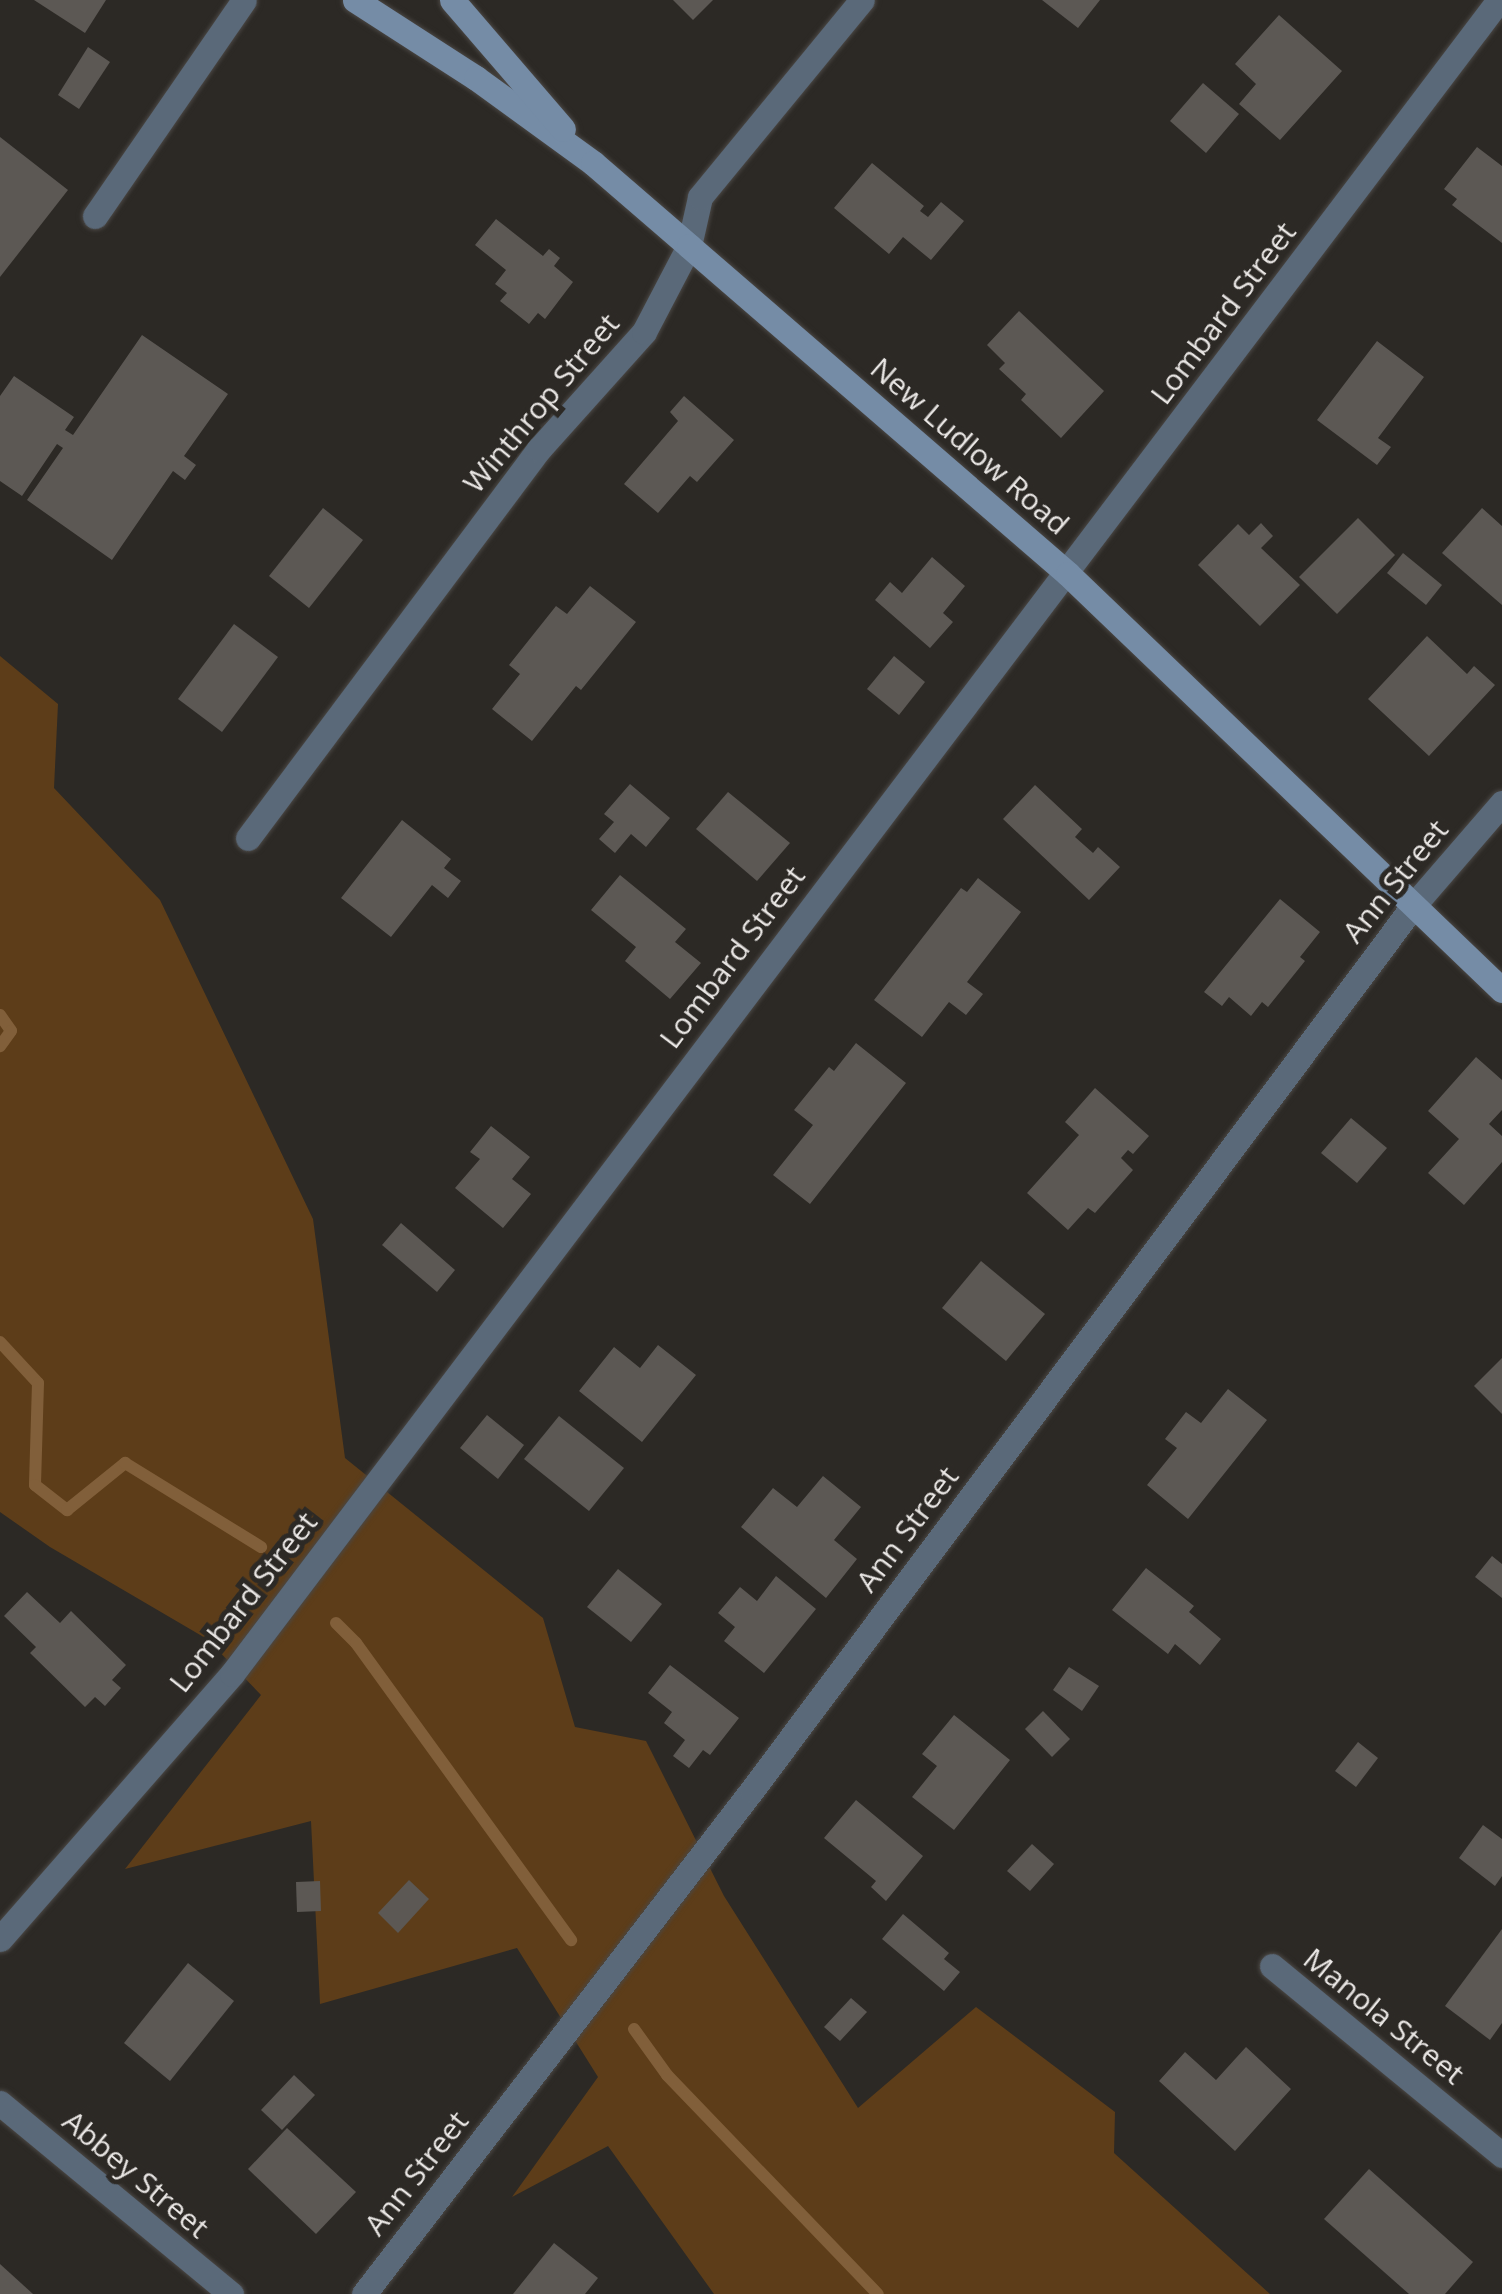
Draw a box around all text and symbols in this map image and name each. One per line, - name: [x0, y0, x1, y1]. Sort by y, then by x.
- street label: Lombard Street: [1143, 215, 1303, 411]
- street label: Winthrop Street: [456, 306, 626, 500]
- street label: New Ludlow Road: [863, 350, 1077, 542]
- street label: Ann Street: [1335, 812, 1455, 950]
- street label: Lombard Street: [652, 859, 812, 1055]
- street label: Ann Street: [848, 1459, 966, 1599]
- street label: Lombard Street: [161, 1505, 325, 1699]
- street label: Manola Street: [1297, 1940, 1471, 2092]
- street label: Abbey Street: [56, 2103, 216, 2245]
- street label: Ann Street: [356, 2104, 476, 2242]

